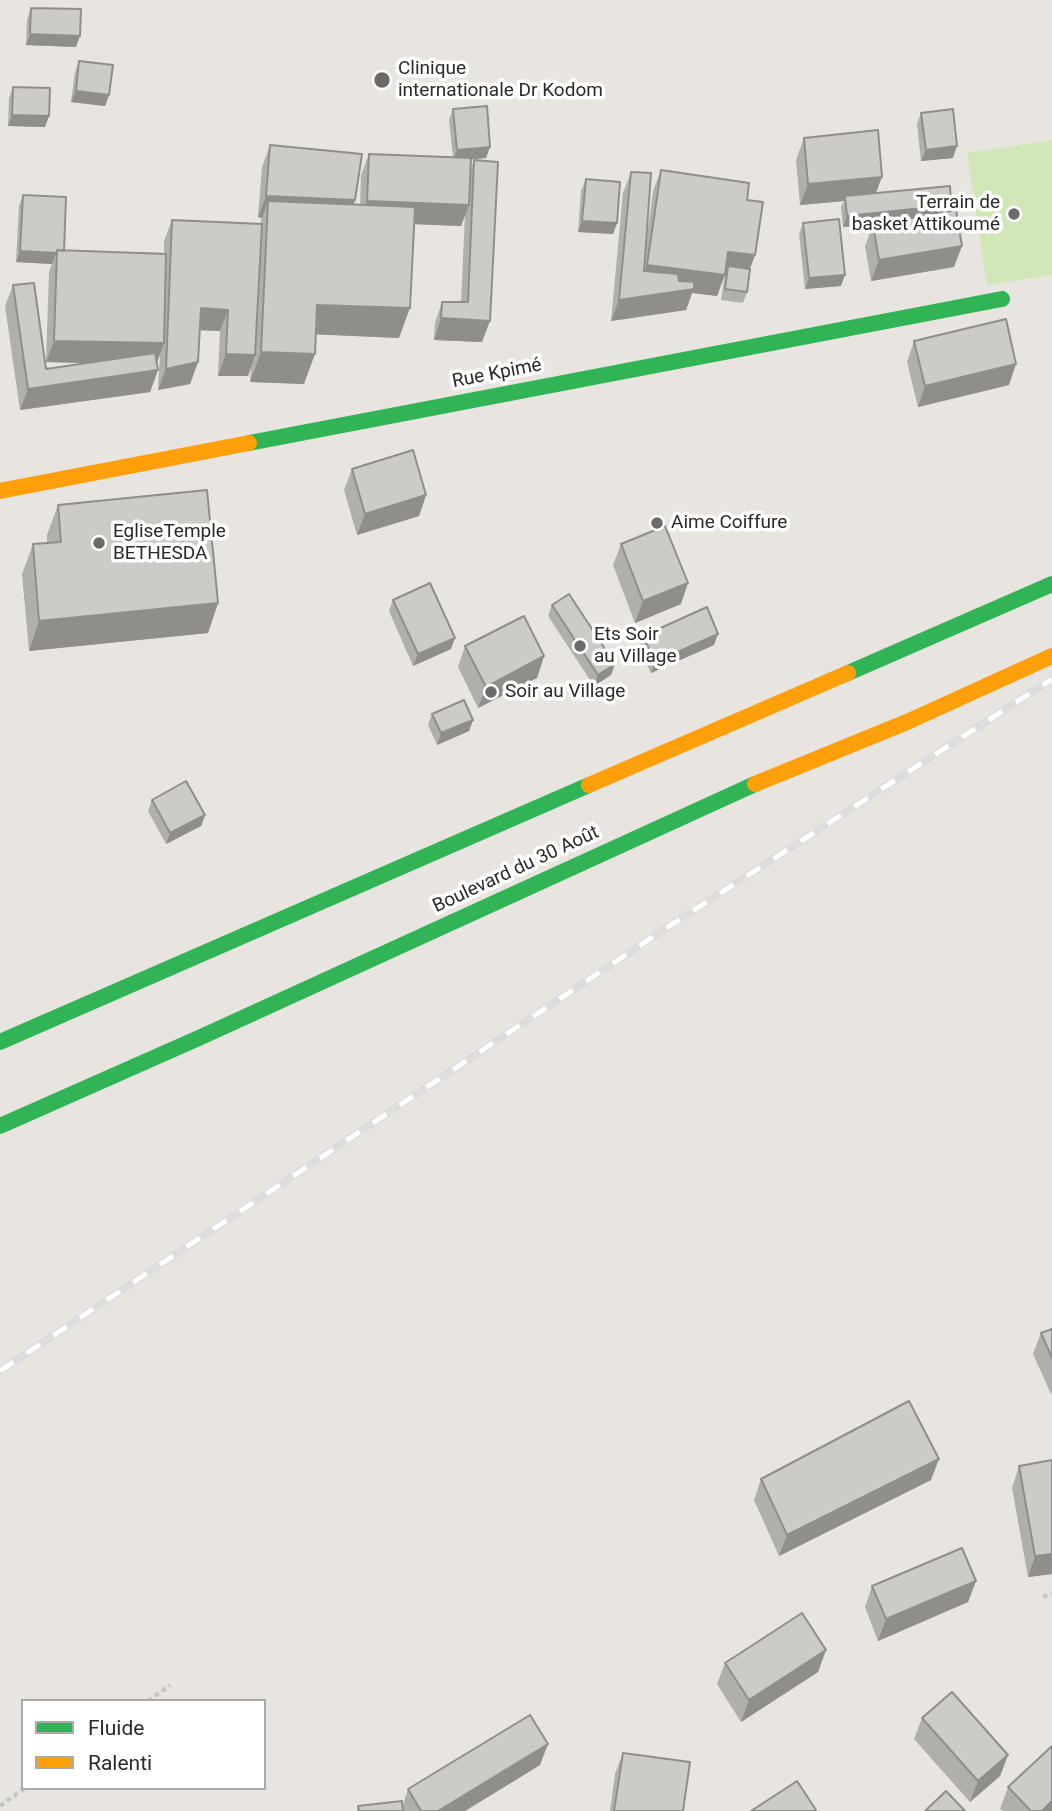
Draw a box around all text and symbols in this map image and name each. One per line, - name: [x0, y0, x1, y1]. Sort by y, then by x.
- place label: Clinique internationale Dr Kodom: [398, 58, 603, 102]
- marker: Clinique internationale Dr Kodom: [372, 70, 392, 90]
- place label: Terrain de basket Attikoumé: [852, 192, 1000, 236]
- marker: Terrain de basket Attikoumé: [1006, 206, 1022, 222]
- street label: Rue Kpimé: [450, 354, 544, 394]
- place label: Aime Coiffure: [671, 512, 787, 534]
- marker: Aime Coiffure: [649, 515, 665, 531]
- place label: EgliseTemple BETHESDA: [113, 521, 226, 565]
- marker: EgliseTemple BETHESDA: [91, 535, 107, 551]
- place label: Ets Soir au Village: [594, 624, 677, 668]
- marker: Ets Soir au Village: [572, 638, 588, 654]
- place label: Soir au Village: [505, 681, 625, 703]
- marker: Soir au Village: [483, 684, 499, 700]
- street label: Boulevard du 30 Août: [429, 822, 603, 918]
- legend: [21, 1699, 266, 1790]
- text: Fluide: [88, 1716, 144, 1740]
- text: Ralenti: [88, 1751, 152, 1775]

